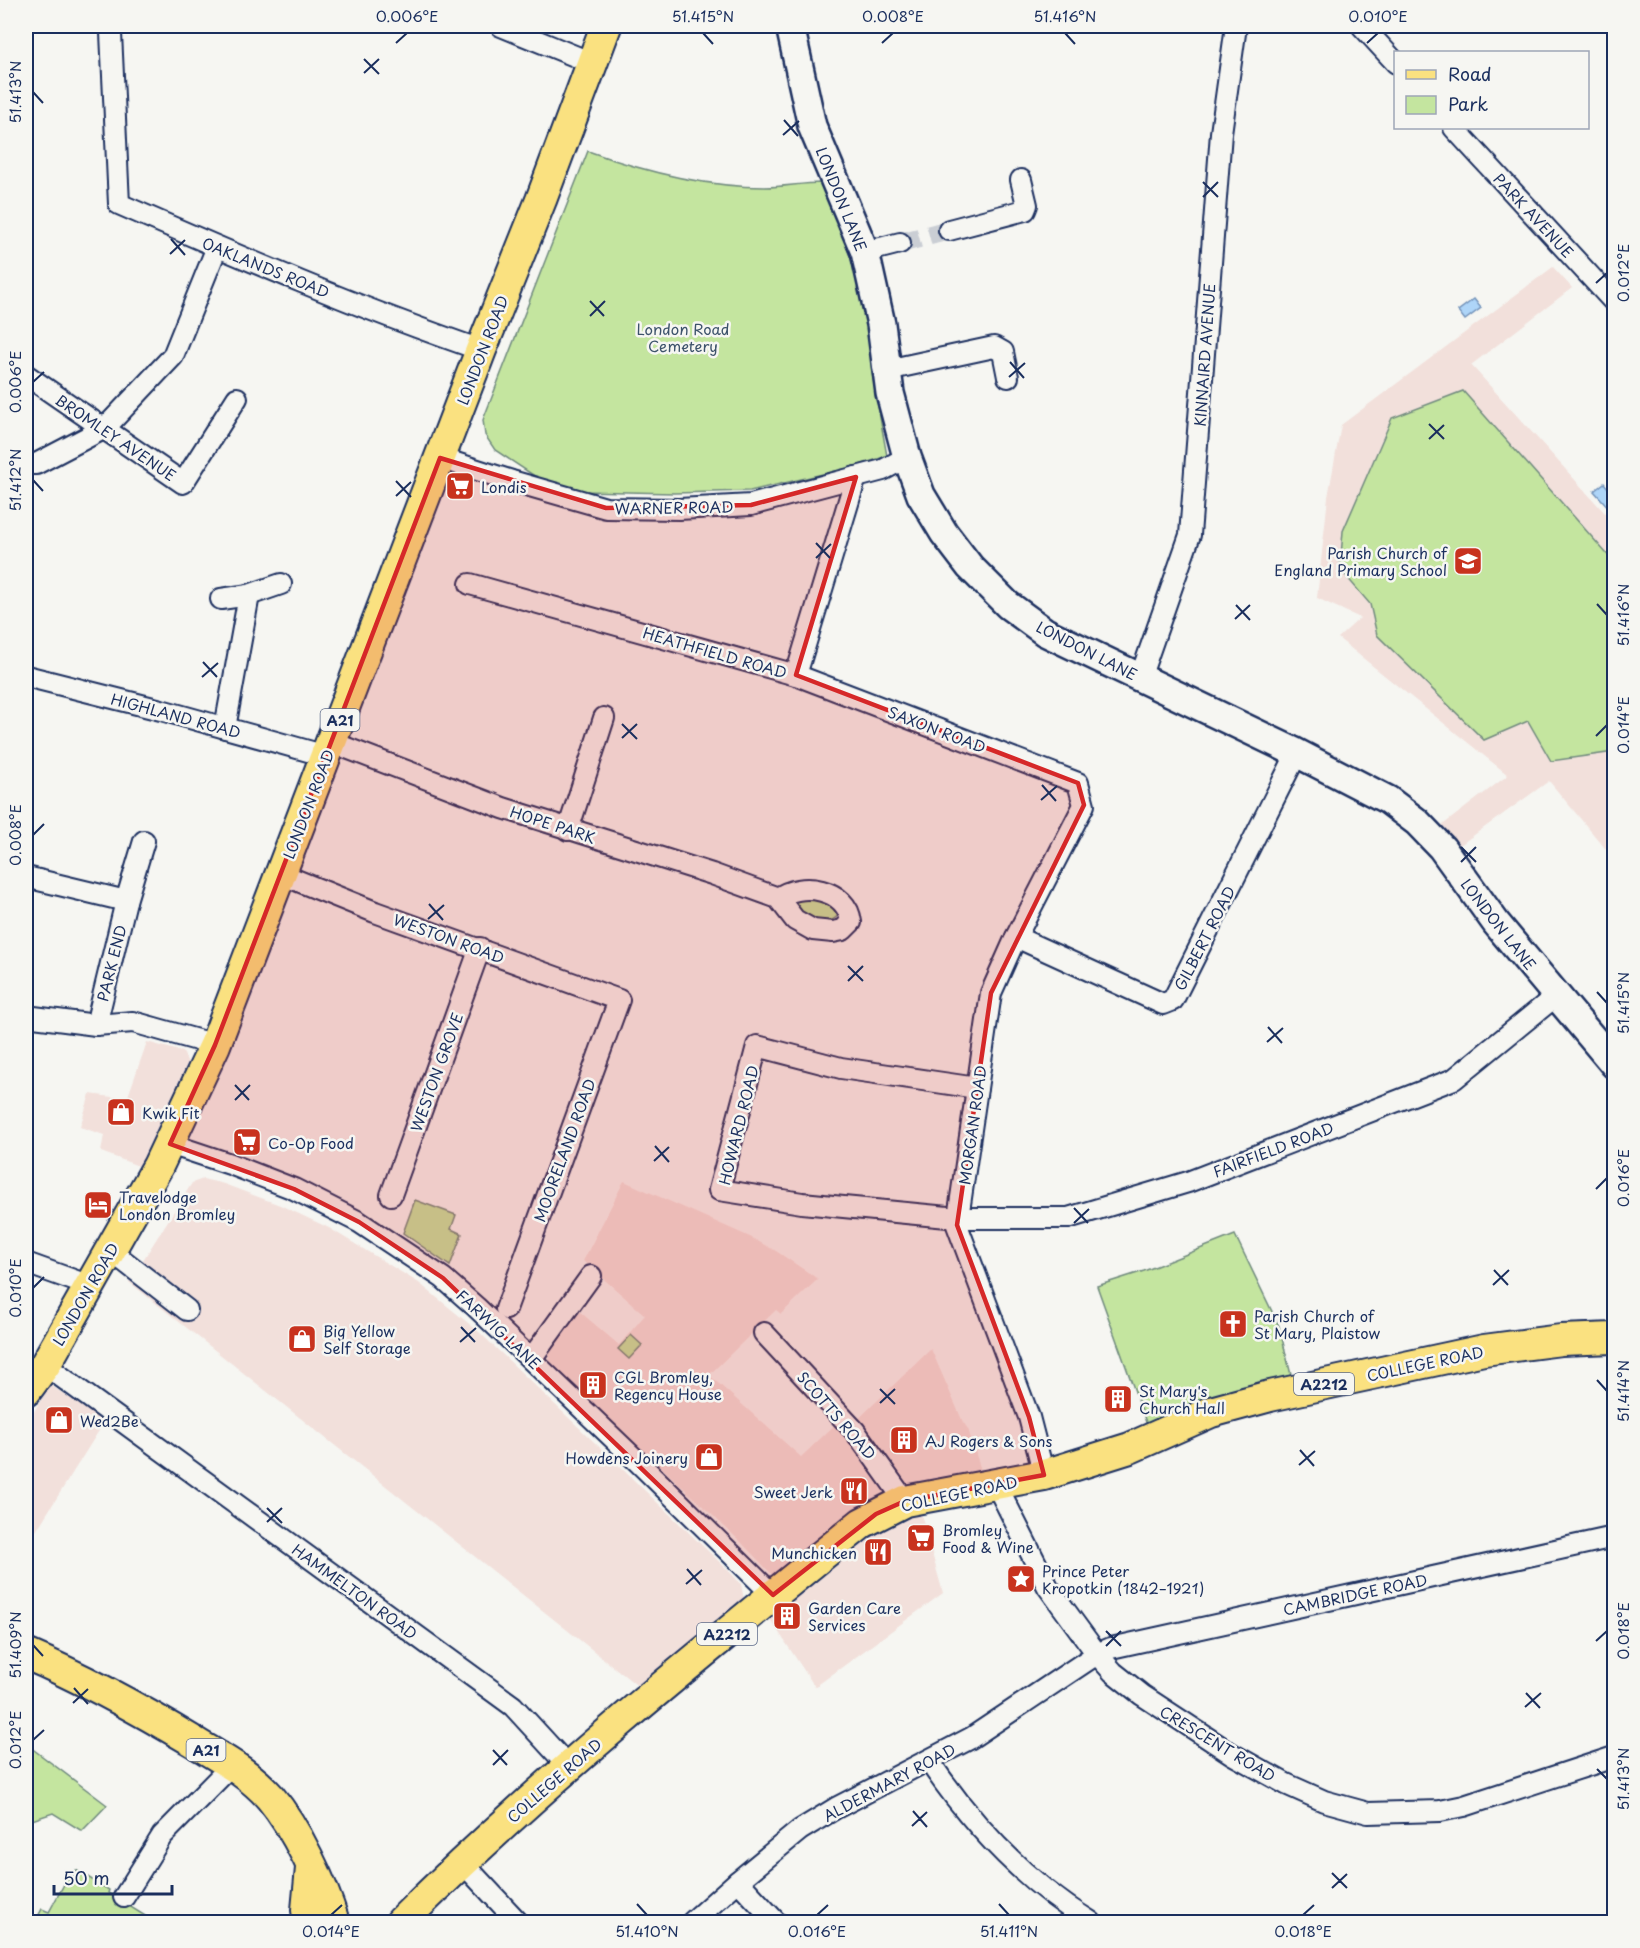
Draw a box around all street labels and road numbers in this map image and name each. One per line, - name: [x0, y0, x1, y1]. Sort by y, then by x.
- street label: LONDON LANE: [811, 143, 873, 255]
- street label: PARK AVENUE: [1489, 168, 1579, 262]
- street label: OAKLANDS ROAD: [199, 231, 333, 303]
- street label: KINNAIRD AVENUE: [1188, 283, 1220, 427]
- street label: LONDON ROAD: [451, 292, 513, 408]
- street label: BROMLEY AVENUE: [51, 388, 181, 486]
- street label: WARNER ROAD: [614, 494, 734, 520]
- street label: LONDON LANE: [1032, 615, 1142, 685]
- street label: HEATHFIELD ROAD: [640, 620, 790, 684]
- street label: HIGHLAND ROAD: [109, 687, 243, 743]
- street label: SAXON ROAD: [885, 700, 989, 758]
- road number: A21: [320, 709, 360, 731]
- street label: LONDON ROAD: [277, 746, 339, 862]
- street label: HOPE PARK: [507, 799, 599, 849]
- street label: LONDON LANE: [1456, 873, 1542, 975]
- street label: GILBERT ROAD: [1168, 882, 1240, 994]
- street label: WESTON ROAD: [390, 907, 508, 969]
- street label: PARK END: [90, 922, 132, 1004]
- street label: WESTON GROVE: [404, 1009, 468, 1135]
- street label: HOWARD ROAD: [712, 1063, 764, 1187]
- street label: MORGAN ROAD: [952, 1064, 992, 1186]
- street label: MOORELAND ROAD: [527, 1075, 601, 1225]
- street label: FAIRFIELD ROAD: [1209, 1115, 1337, 1183]
- street label: LONDON ROAD: [46, 1238, 124, 1350]
- street label: FARWIG LANE: [452, 1284, 546, 1374]
- street label: COLLEGE ROAD: [1364, 1339, 1486, 1387]
- street label: SCOTTS ROAD: [792, 1366, 882, 1464]
- road number: A2212: [1294, 1373, 1354, 1395]
- street label: COLLEGE ROAD: [898, 1469, 1020, 1517]
- street label: HAMMELTON ROAD: [288, 1538, 422, 1644]
- street label: CAMBRIDGE ROAD: [1281, 1567, 1429, 1621]
- road number: A2212: [697, 1623, 757, 1645]
- street label: CRESCENT ROAD: [1156, 1699, 1280, 1787]
- street label: COLLEGE ROAD: [502, 1732, 606, 1828]
- street label: ALDERMARY ROAD: [819, 1737, 959, 1827]
- road number: A21: [186, 1739, 226, 1761]

